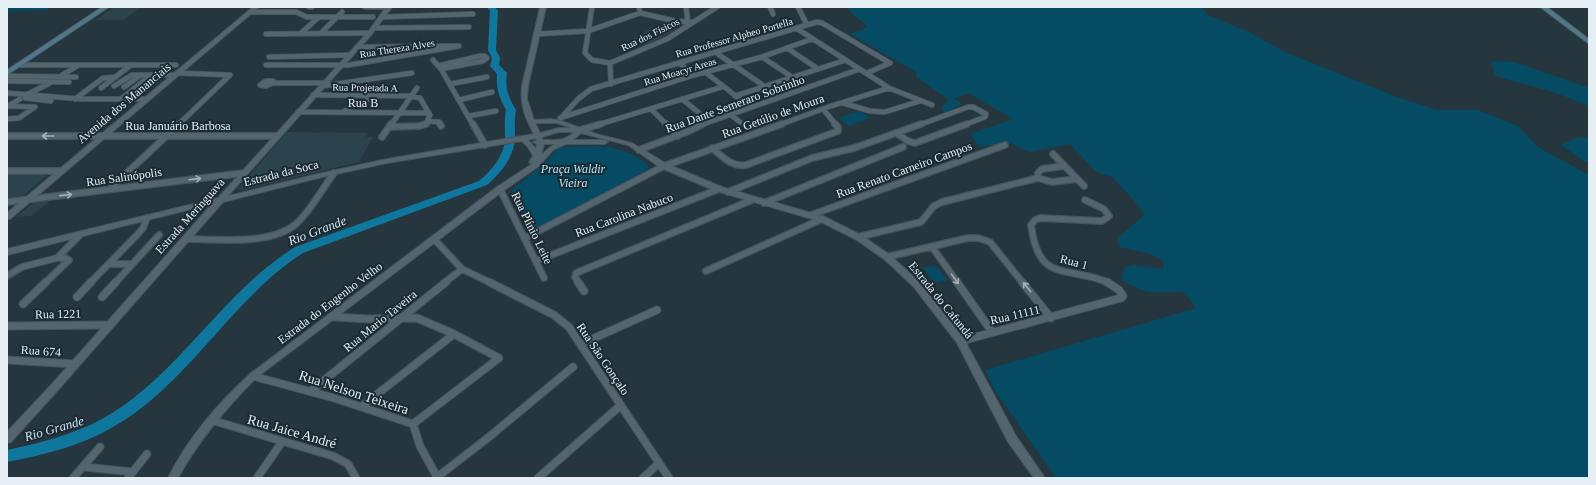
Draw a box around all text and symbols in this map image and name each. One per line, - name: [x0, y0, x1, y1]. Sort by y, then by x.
- street label: Rua Professor Alpheo Portella: [674, 15, 795, 59]
- street label: Rua dos Físicos: [619, 16, 681, 53]
- street label: Rua Thereza Alves: [359, 37, 436, 60]
- street label: Rua Moacyr Areas: [643, 55, 718, 88]
- street label: Avenida dos Mananciais: [74, 60, 174, 146]
- street label: Rua Dante Semeraro Sobrinho: [664, 72, 806, 136]
- street label: Rua Projetada A: [332, 81, 399, 94]
- street label: Rua Getúlio de Moura: [720, 91, 827, 141]
- street label: Rua B: [348, 96, 378, 110]
- street label: Rua Januário Barbosa: [125, 119, 231, 133]
- one-way arrow: [42, 132, 55, 140]
- street label: Rua Renato Carneiro Campos: [834, 139, 974, 201]
- street label: Estrada da Soca: [242, 157, 321, 189]
- park label: Praça Waldir Vieira: [540, 162, 606, 190]
- street label: Rua Salinópolis: [85, 165, 163, 189]
- street label: Estrada Meringuava: [152, 175, 228, 257]
- one-way arrow: [188, 175, 201, 182]
- street label: Rua Plínio Leite: [508, 190, 556, 266]
- street label: Rua Carolina Nabuco: [573, 190, 675, 240]
- one-way arrow: [59, 191, 72, 199]
- water label: Rio Grande: [285, 212, 349, 249]
- street label: Rua 1: [1058, 252, 1090, 272]
- street label: Estrada do Engenho Velho: [275, 259, 385, 347]
- street label: Estrada do Cafundá: [906, 259, 977, 342]
- one-way arrow: [951, 273, 959, 284]
- one-way arrow: [1022, 282, 1031, 293]
- street label: Rua Mario Taveira: [341, 287, 420, 355]
- street label: Rua 11111: [989, 302, 1041, 328]
- street label: Rua 1221: [35, 307, 81, 321]
- street label: Rua São Gonçalo: [574, 320, 632, 398]
- street label: Rua 674: [20, 343, 62, 359]
- street label: Rua Nelson Teixeira: [297, 368, 411, 418]
- street label: Rua Jaice André: [246, 412, 338, 451]
- water label: Rio Grande: [22, 413, 86, 444]

